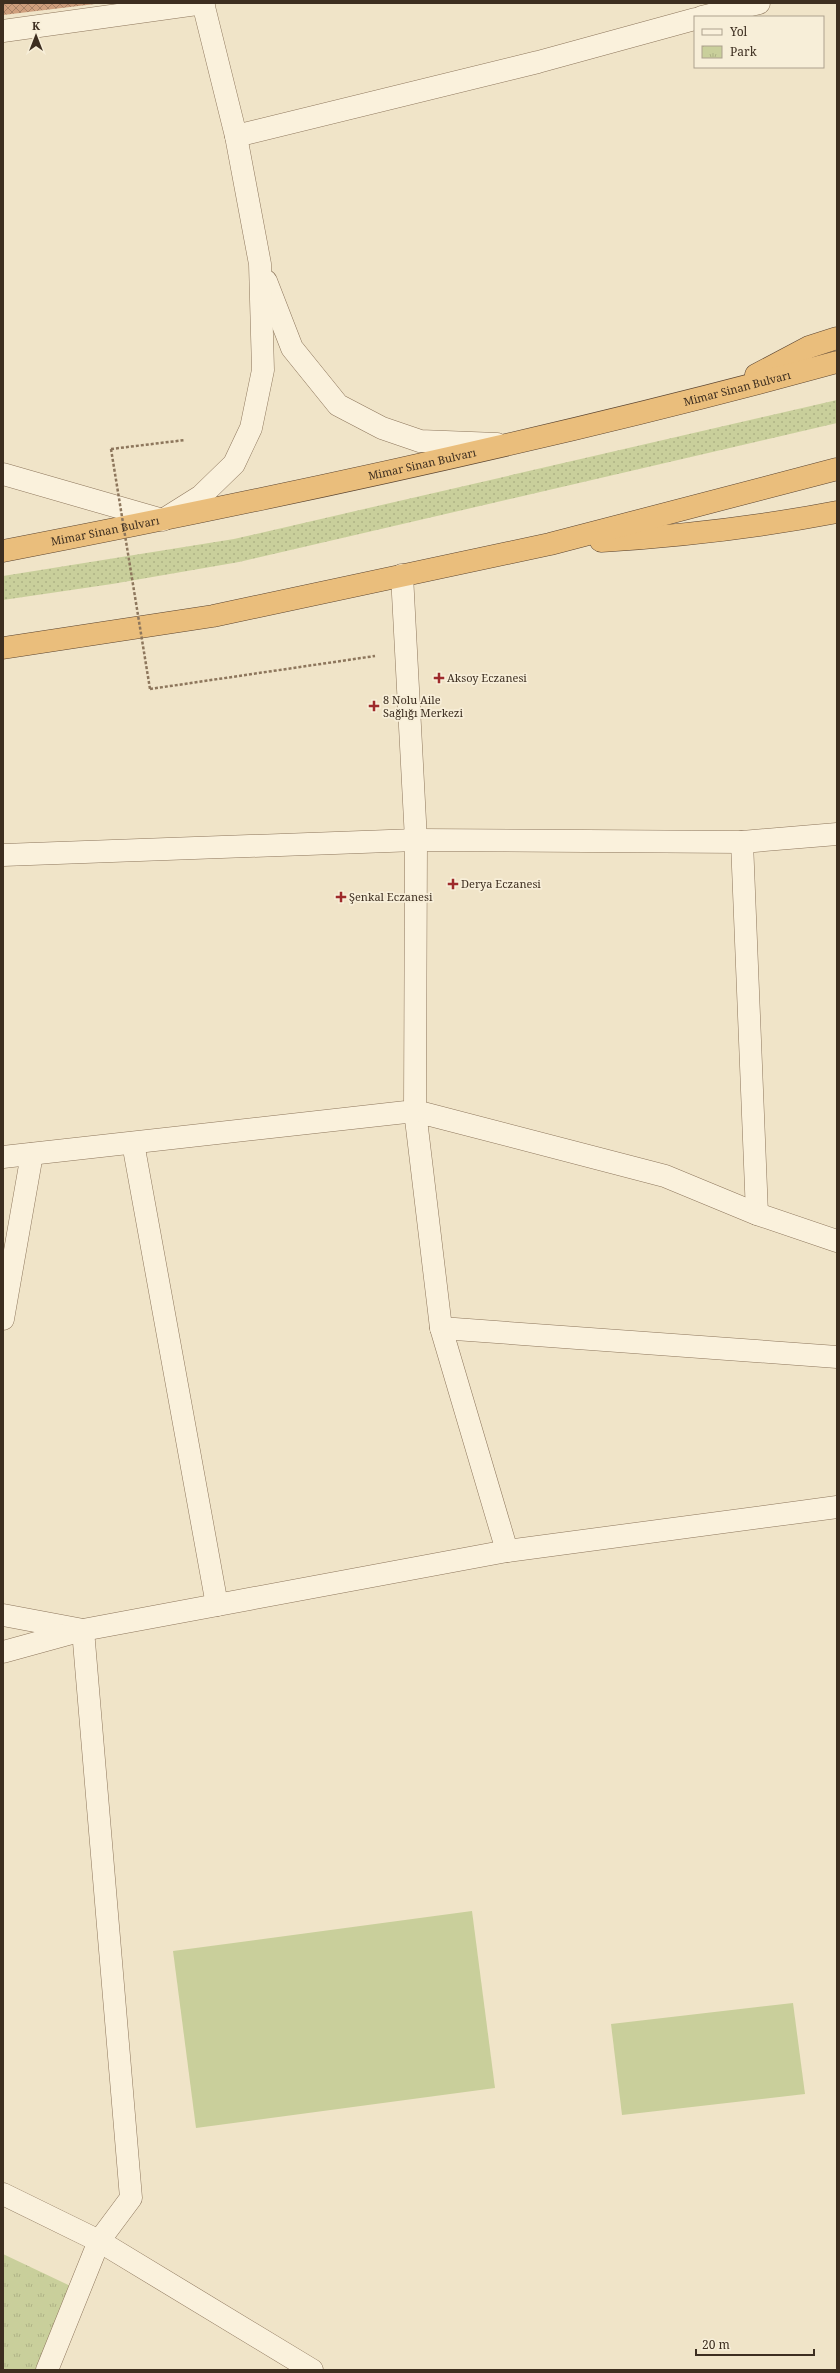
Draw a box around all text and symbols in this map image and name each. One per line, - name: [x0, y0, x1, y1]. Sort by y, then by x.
- north arrow: [16, 16, 56, 56]
- legend: [694, 16, 824, 68]
- text: K: [32, 18, 41, 33]
- text: Yol: [729, 23, 748, 40]
- text: Park: [730, 43, 758, 60]
- street label: Mimar Sinan Bulvarı: [682, 367, 793, 409]
- street label: Mimar Sinan Bulvarı: [367, 444, 478, 483]
- street label: Mimar Sinan Bulvarı: [49, 512, 161, 549]
- place label: Aksoy Eczanesi: [447, 670, 527, 685]
- marker: Aksoy Eczanesi: [434, 673, 444, 683]
- place label: 8 Nolu Aile Sağlığı Merkezi: [383, 692, 463, 720]
- marker: 8 Nolu Aile Sağlığı Merkezi: [368, 700, 380, 712]
- place label: Derya Eczanesi: [461, 876, 541, 891]
- marker: Derya Eczanesi: [448, 879, 458, 889]
- place label: Şenkal Eczanesi: [349, 889, 433, 904]
- marker: Şenkal Eczanesi: [336, 892, 346, 902]
- scale bar: [696, 2331, 814, 2357]
- text: 20 m: [702, 2336, 730, 2353]

